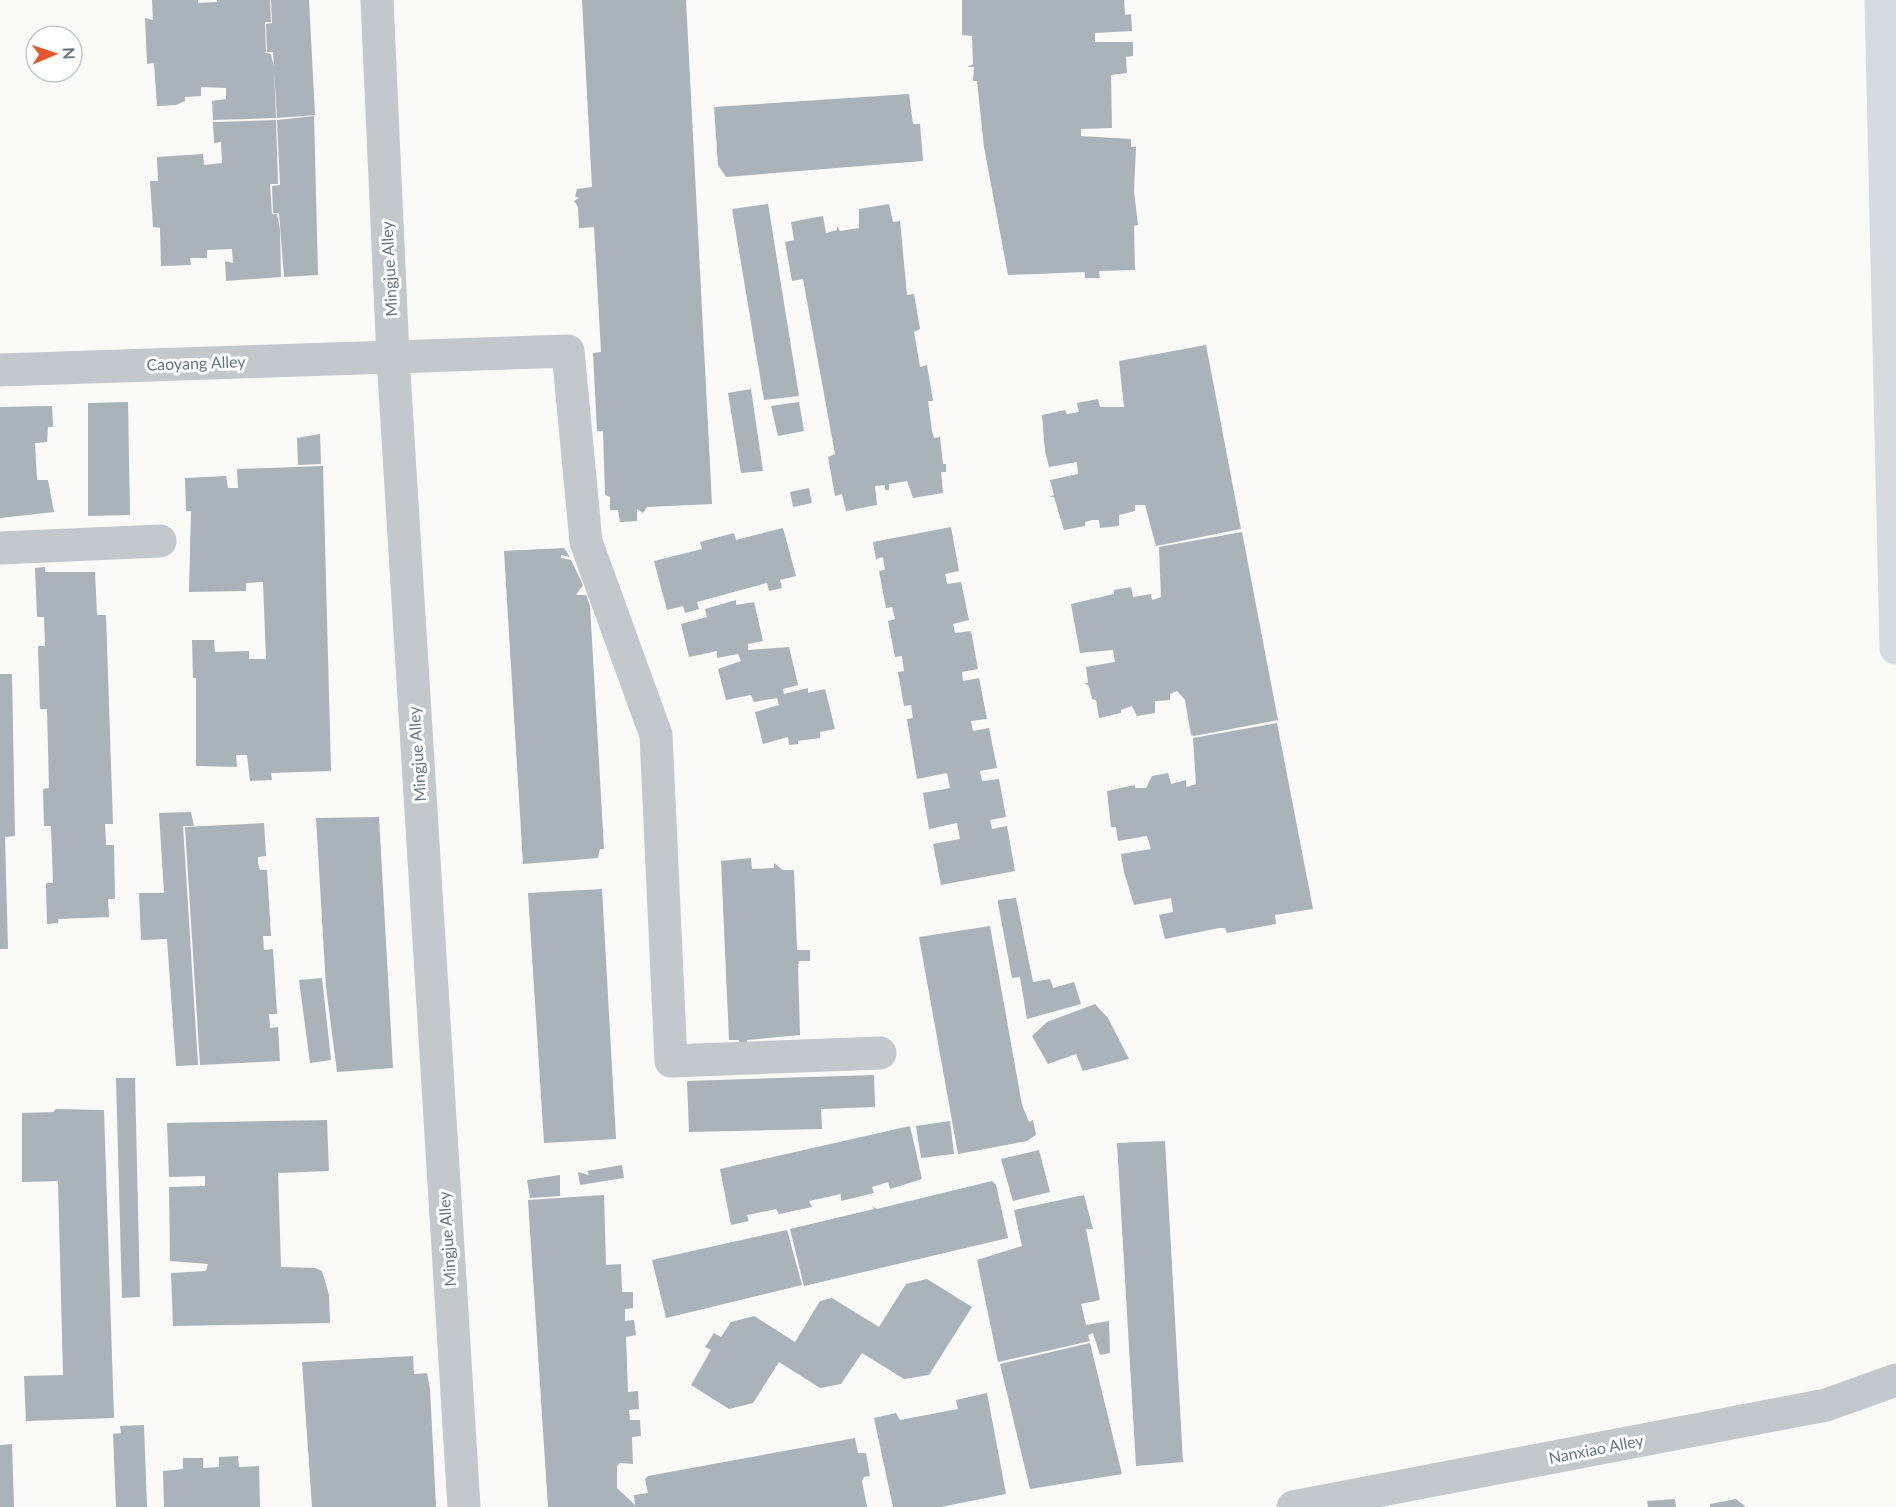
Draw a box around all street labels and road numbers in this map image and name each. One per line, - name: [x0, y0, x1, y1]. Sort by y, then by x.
- street label: Mingjue Alley: [376, 220, 400, 317]
- street label: Caoyang Alley: [146, 351, 247, 374]
- street label: Mingjue Alley: [404, 705, 429, 802]
- street label: Mingjue Alley: [434, 1190, 459, 1287]
- street label: Nanxiao Alley: [1547, 1430, 1646, 1467]

